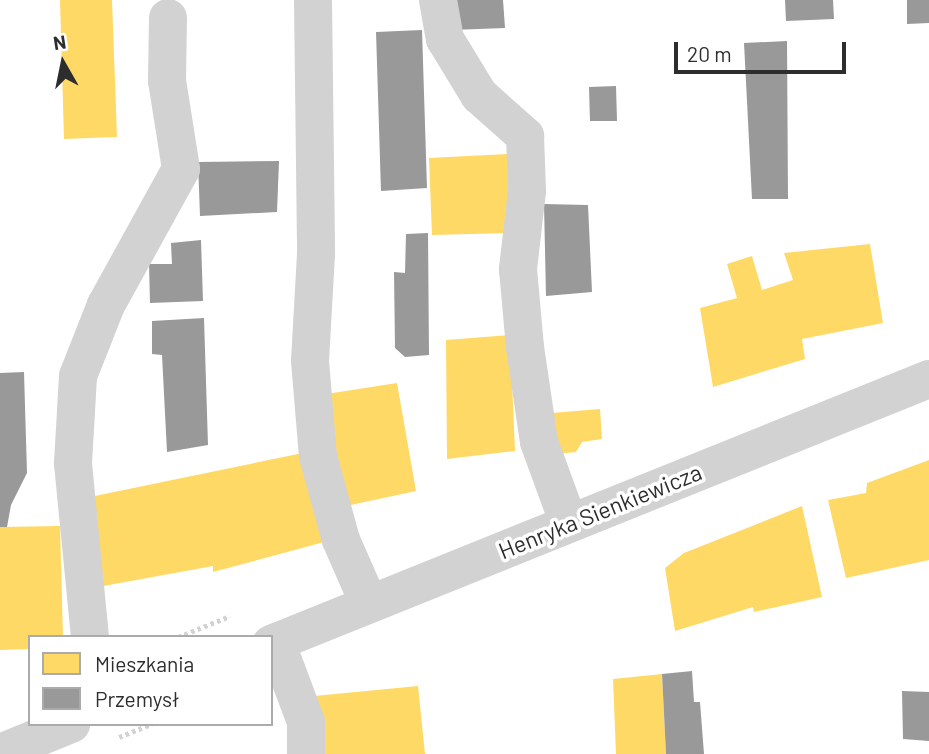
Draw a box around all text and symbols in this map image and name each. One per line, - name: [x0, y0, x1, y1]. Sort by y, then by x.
- north arrow: [28, 28, 98, 98]
- scale bar: [677, 28, 848, 72]
- text: N: [52, 29, 68, 54]
- text: 20 m: [687, 41, 732, 66]
- street label: Henryka Sienkiewicza: [494, 458, 706, 564]
- legend: [28, 635, 273, 726]
- text: Mieszkania: [95, 651, 194, 676]
- text: Przemysł: [95, 686, 179, 711]

